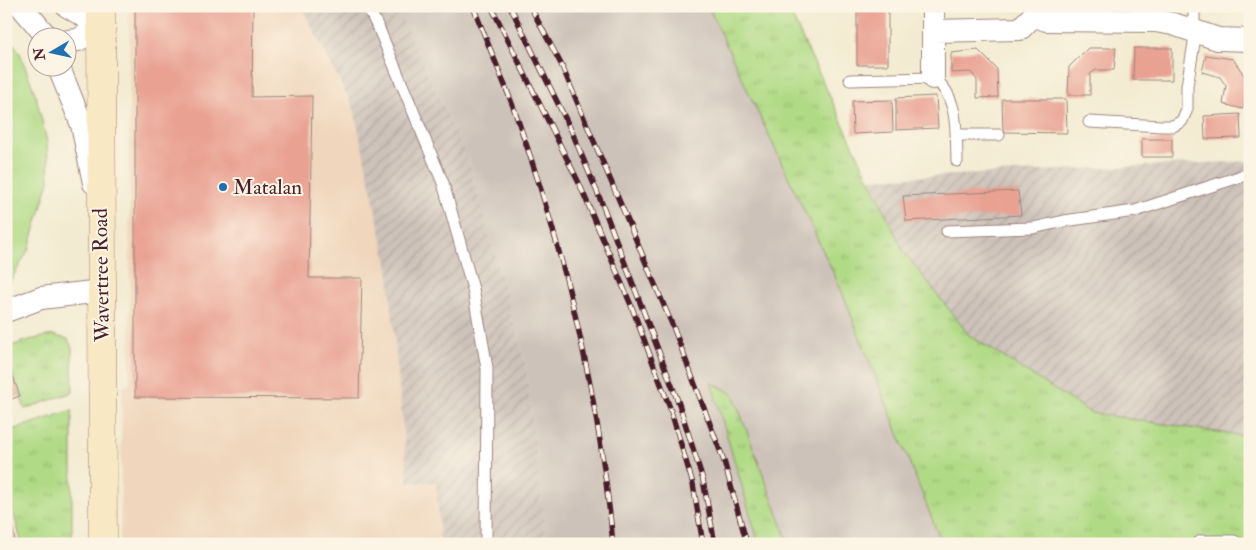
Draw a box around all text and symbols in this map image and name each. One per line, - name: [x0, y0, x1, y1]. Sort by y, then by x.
- north arrow: [28, 28, 78, 78]
- text: N: [30, 46, 49, 62]
- place label: Matalan: [233, 174, 302, 201]
- marker: Matalan: [217, 181, 229, 193]
- street label: Wavertree Road: [87, 207, 116, 343]

